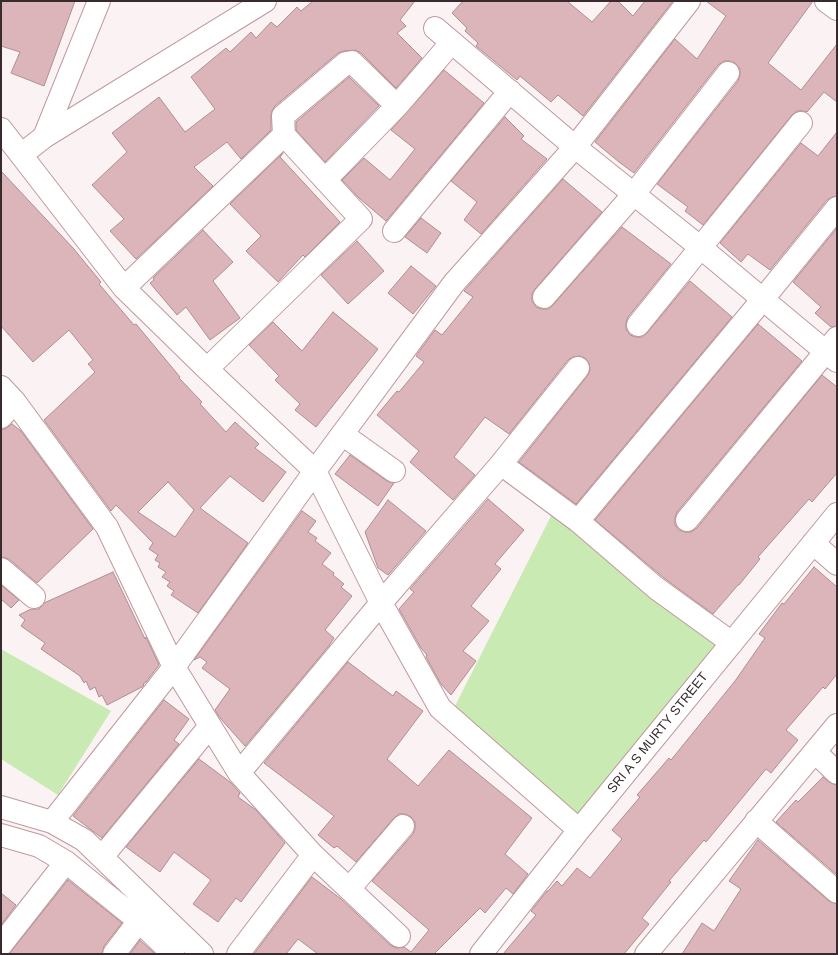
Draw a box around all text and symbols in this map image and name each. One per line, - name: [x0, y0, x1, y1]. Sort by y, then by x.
- street label: SRI A S MURTY STREET: [605, 670, 711, 796]

